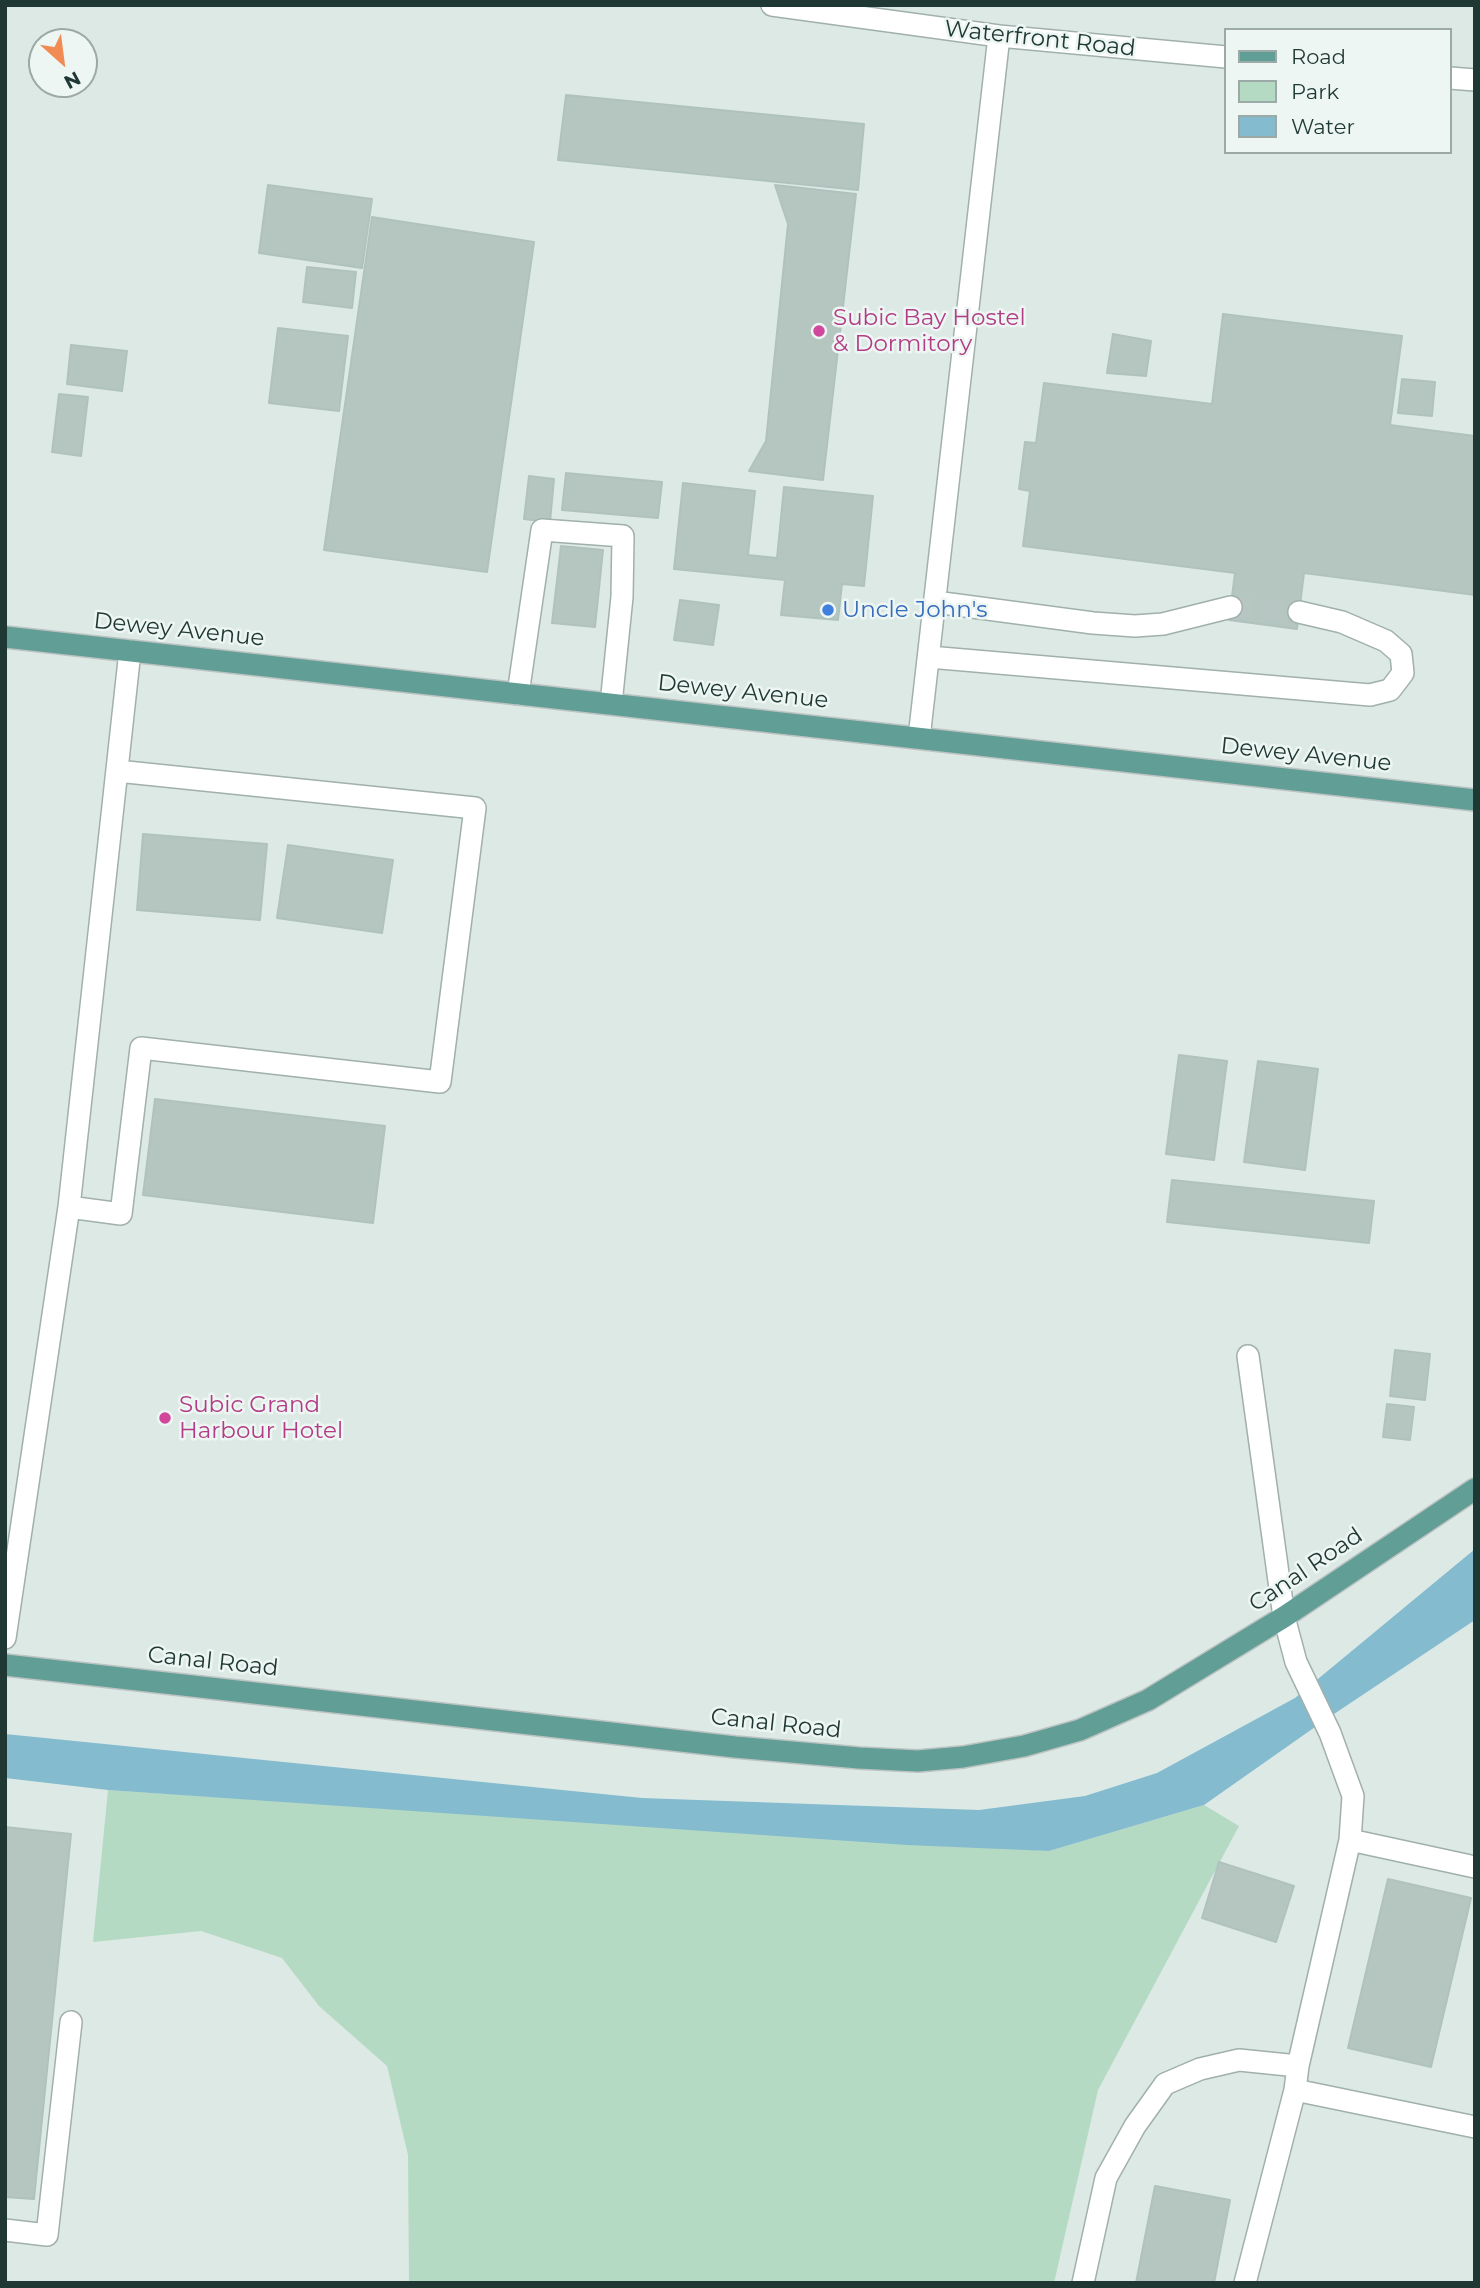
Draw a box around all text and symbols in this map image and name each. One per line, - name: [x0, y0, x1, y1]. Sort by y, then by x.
- street label: Waterfront Road: [943, 15, 1137, 63]
- north arrow: [28, 28, 98, 98]
- legend: [1224, 28, 1452, 154]
- text: Road: [1291, 44, 1346, 69]
- text: N: [60, 66, 84, 94]
- text: Park: [1291, 79, 1339, 104]
- text: Water: [1291, 114, 1355, 139]
- place label: Subic Bay Hostel & Dormitory: [833, 304, 1026, 358]
- marker: Subic Bay Hostel & Dormitory: [811, 323, 827, 339]
- place label: Uncle John's: [842, 596, 988, 624]
- marker: Uncle John's: [820, 602, 836, 618]
- street label: Dewey Avenue: [92, 607, 266, 653]
- street label: Dewey Avenue: [656, 669, 830, 715]
- street label: Dewey Avenue: [1219, 732, 1393, 778]
- place label: Subic Grand Harbour Hotel: [179, 1391, 343, 1445]
- marker: Subic Grand Harbour Hotel: [157, 1410, 173, 1426]
- street label: Canal Road: [1244, 1522, 1368, 1618]
- street label: Canal Road: [146, 1641, 280, 1683]
- street label: Canal Road: [709, 1703, 843, 1745]

